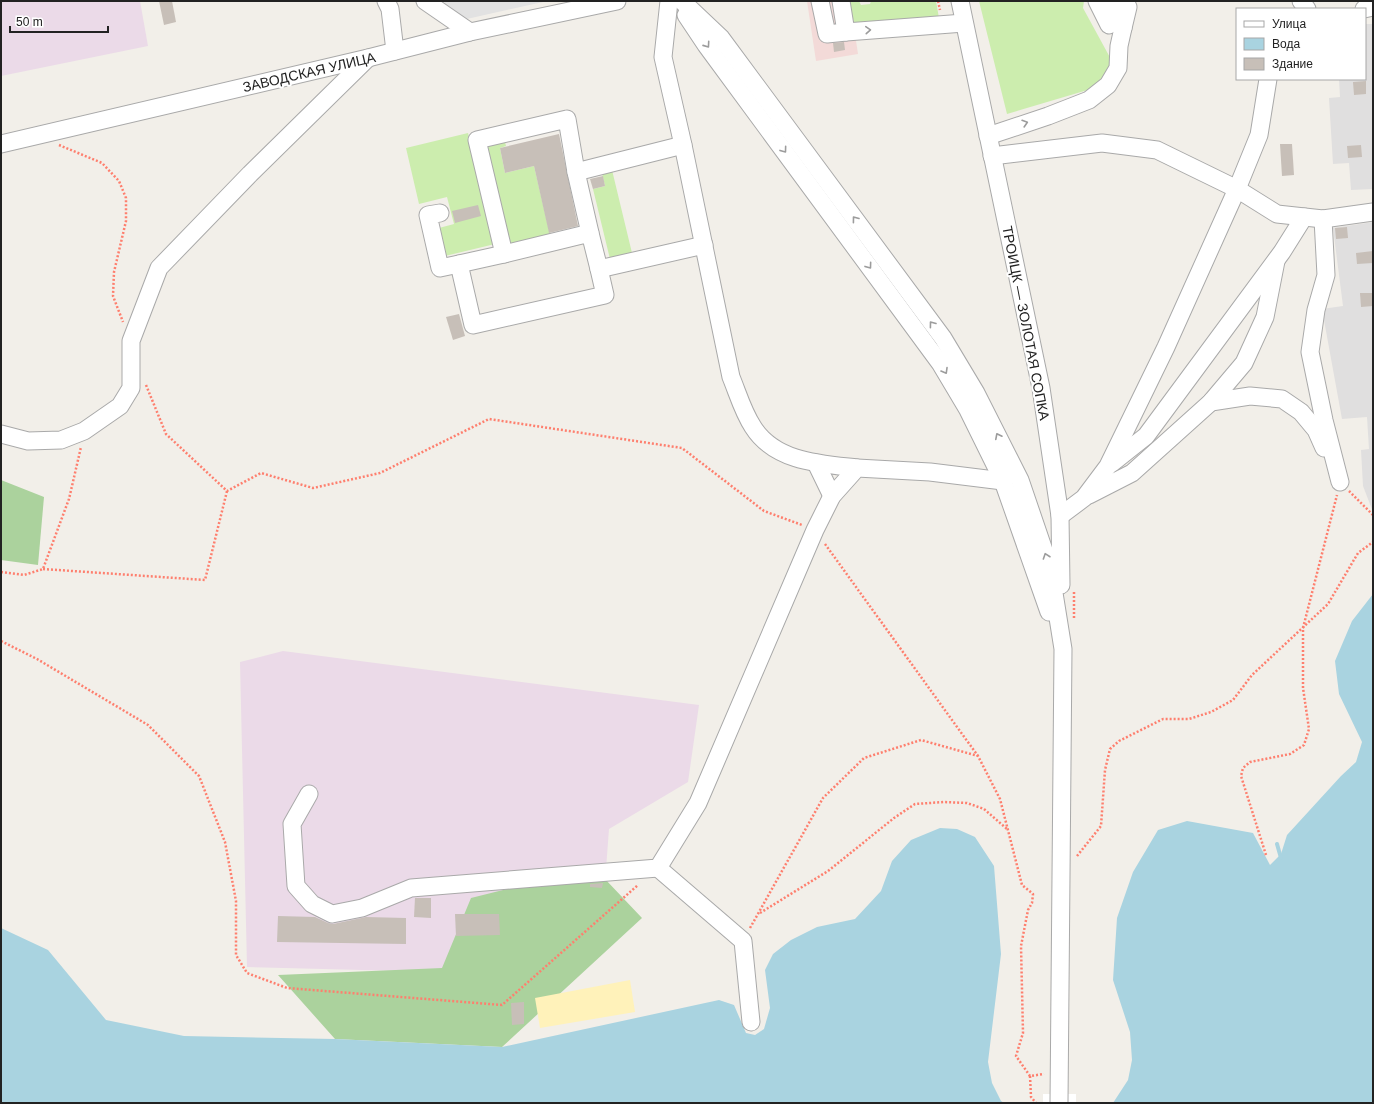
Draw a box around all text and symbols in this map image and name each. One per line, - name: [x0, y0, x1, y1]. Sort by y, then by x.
- scale bar: [10, 8, 108, 34]
- legend: [1236, 8, 1366, 80]
- text: 50 m: [16, 15, 43, 29]
- text: Улица: [1272, 17, 1306, 31]
- one-way arrow: [865, 26, 871, 35]
- text: Вода: [1272, 37, 1300, 51]
- one-way arrow: [702, 41, 709, 48]
- street label: ЗАВОДСКАЯ УЛИЦА: [241, 49, 378, 95]
- text: Здание: [1272, 57, 1313, 71]
- one-way arrow: [1021, 119, 1028, 128]
- one-way arrow: [779, 145, 786, 152]
- one-way arrow: [852, 216, 860, 223]
- street label: ТРОИЦК — ЗОЛОТАЯ СОПКА: [999, 224, 1053, 422]
- one-way arrow: [864, 261, 871, 268]
- one-way arrow: [930, 321, 937, 328]
- one-way arrow: [941, 367, 948, 374]
- one-way arrow: [995, 432, 1003, 440]
- one-way arrow: [1042, 553, 1051, 560]

